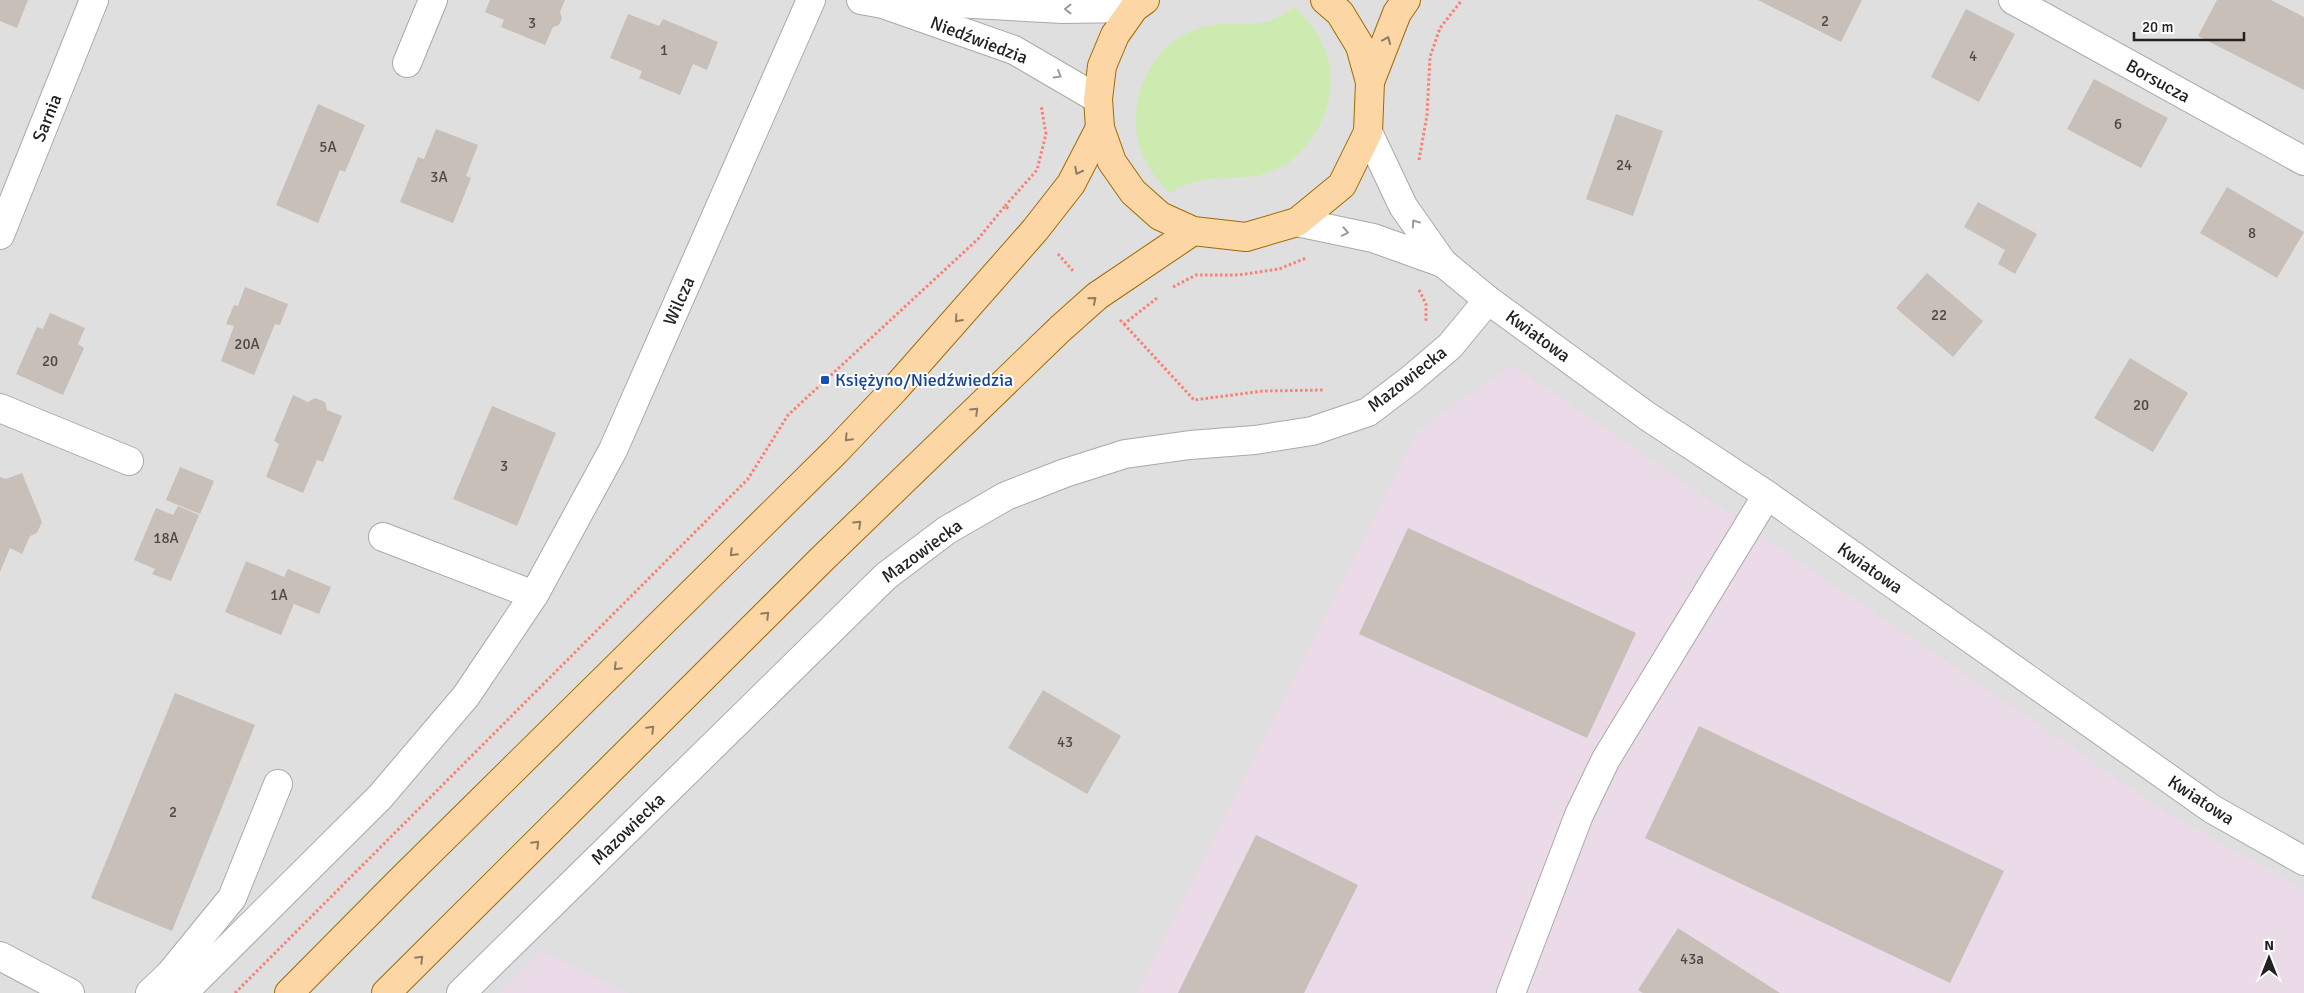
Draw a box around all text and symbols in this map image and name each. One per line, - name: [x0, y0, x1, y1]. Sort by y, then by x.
- one-way arrow: [1064, 4, 1072, 14]
- scale bar: [2134, 10, 2244, 42]
- street label: Niedźwiedzia: [927, 11, 1031, 69]
- house number: 2: [1821, 12, 1829, 30]
- house number: 3: [528, 14, 536, 32]
- text: 20 m: [2142, 18, 2173, 36]
- one-way arrow: [1380, 36, 1391, 45]
- house number: 1: [660, 41, 668, 59]
- house number: 4: [1969, 47, 1977, 65]
- street label: Borsucza: [2122, 54, 2194, 108]
- one-way arrow: [1052, 69, 1061, 79]
- street label: Sarnia: [28, 91, 66, 145]
- house number: 6: [2114, 115, 2122, 133]
- house number: 5A: [319, 138, 337, 156]
- house number: 24: [1616, 156, 1632, 174]
- one-way arrow: [1074, 166, 1084, 175]
- house number: 3A: [430, 168, 448, 186]
- one-way arrow: [1412, 219, 1421, 229]
- house number: 8: [2248, 224, 2256, 242]
- one-way arrow: [1341, 226, 1349, 237]
- street label: Wilcza: [659, 273, 699, 329]
- one-way arrow: [1087, 297, 1096, 305]
- street label: Kwiatowa: [1501, 305, 1575, 367]
- house number: 22: [1931, 306, 1947, 324]
- one-way arrow: [955, 313, 964, 322]
- house number: 20A: [234, 335, 260, 353]
- street label: Mazowiecka: [1363, 341, 1451, 417]
- house number: 20: [42, 352, 58, 370]
- place label: Księżyno/Niedźwiedzia: [835, 369, 1013, 391]
- marker: Księżyno/Niedźwiedzia: [819, 374, 831, 386]
- house number: 20: [2133, 396, 2149, 414]
- one-way arrow: [969, 408, 978, 417]
- one-way arrow: [845, 433, 854, 442]
- house number: 3: [500, 457, 508, 475]
- street label: Mazowiecka: [877, 514, 967, 588]
- one-way arrow: [852, 521, 861, 530]
- house number: 18A: [153, 529, 179, 547]
- street label: Kwiatowa: [1833, 538, 1907, 598]
- one-way arrow: [730, 547, 739, 556]
- house number: 1A: [270, 586, 288, 604]
- one-way arrow: [760, 612, 769, 621]
- one-way arrow: [614, 661, 623, 670]
- one-way arrow: [645, 726, 654, 735]
- house number: 43: [1057, 733, 1073, 751]
- street label: Kwiatowa: [2164, 770, 2238, 830]
- street label: Mazowiecka: [586, 788, 670, 870]
- house number: 2: [169, 803, 177, 821]
- one-way arrow: [530, 841, 539, 850]
- north arrow: [2244, 933, 2294, 983]
- text: N: [2264, 937, 2274, 954]
- house number: 43a: [1680, 950, 1704, 968]
- one-way arrow: [415, 955, 424, 964]

